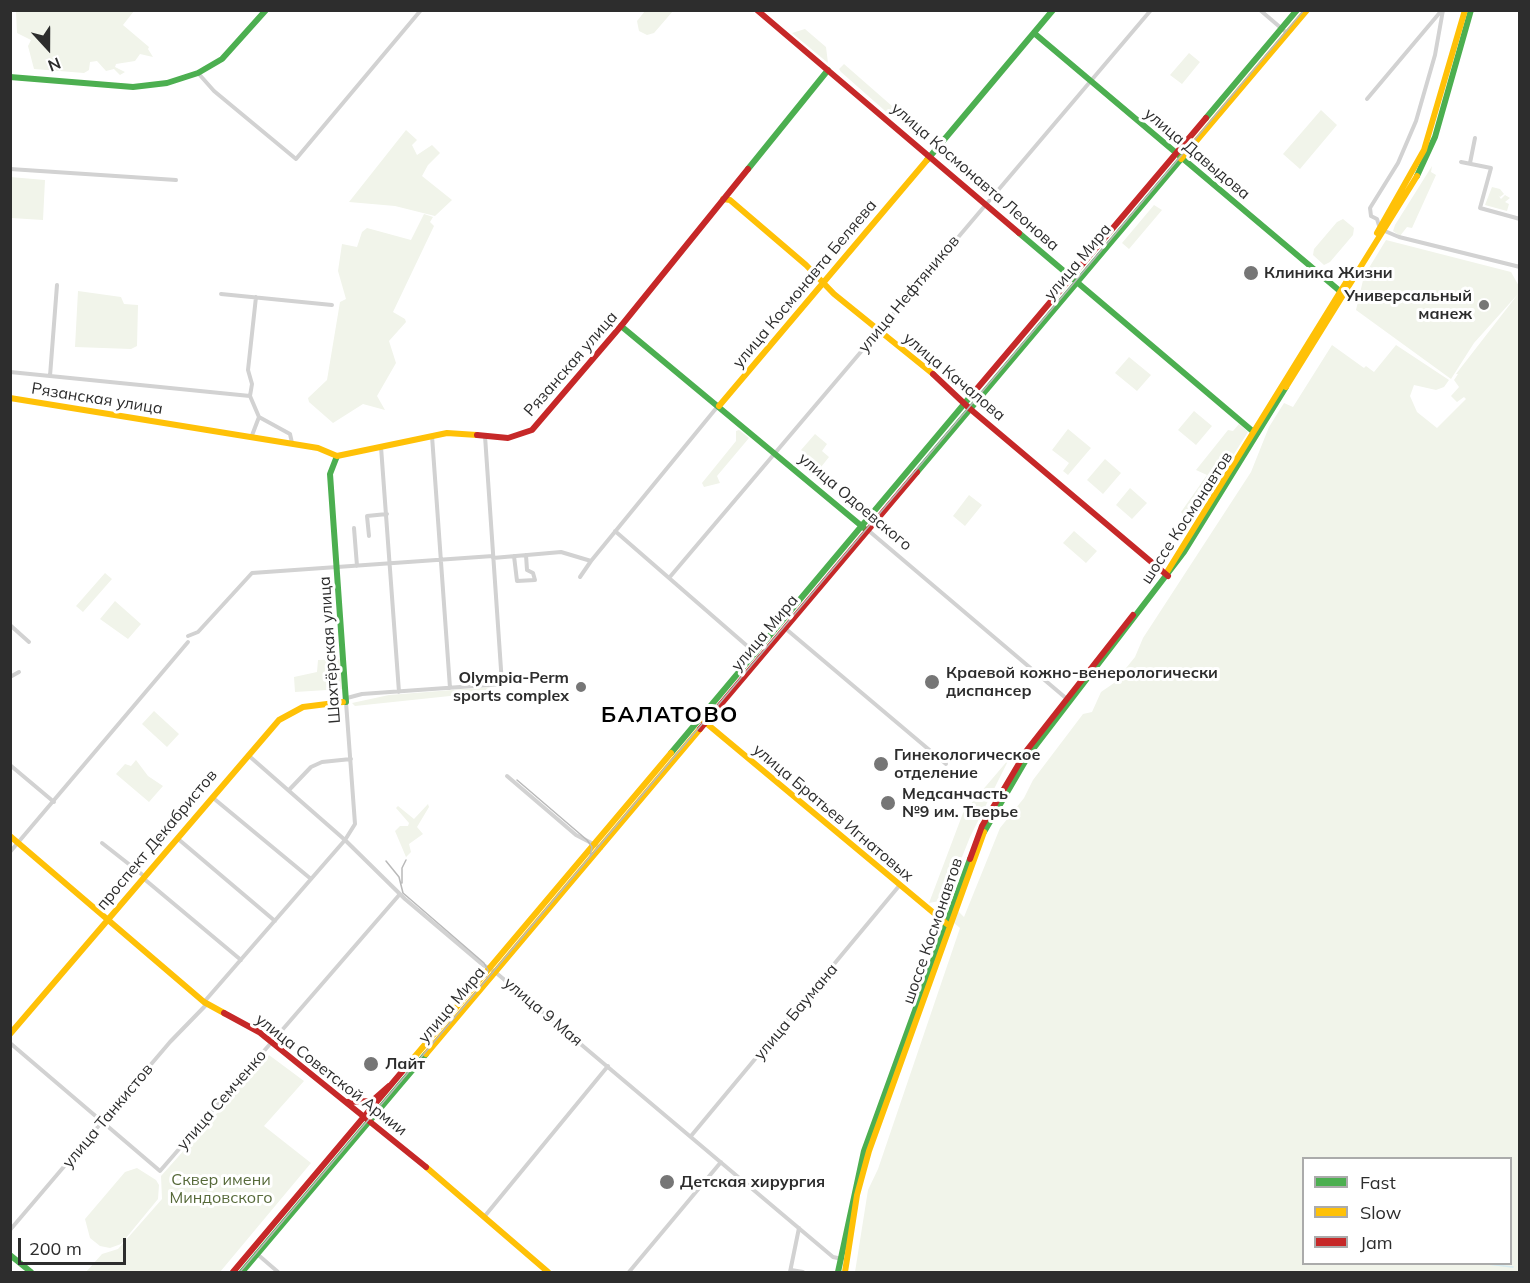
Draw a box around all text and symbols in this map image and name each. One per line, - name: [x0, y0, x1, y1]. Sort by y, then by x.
- north arrow: [18, 18, 78, 78]
- text: N: [45, 53, 64, 76]
- street label: улица Космонавта Леонова: [887, 99, 1063, 255]
- street label: улица Давыдова: [1140, 104, 1254, 204]
- street label: улица Космонавта Беляева: [729, 196, 881, 372]
- street label: улица Мира: [1041, 220, 1115, 304]
- street label: улица Нефтяников: [854, 232, 964, 356]
- place label: Клиника Жизни: [1264, 263, 1393, 283]
- marker: Клиника Жизни: [1242, 264, 1260, 282]
- place label: Универсальный манеж: [1344, 286, 1472, 324]
- marker: Универсальный манеж: [1477, 298, 1491, 312]
- street label: Рязанская улица: [520, 308, 622, 420]
- street label: улица Качалова: [899, 329, 1009, 425]
- street label: Рязанская улица: [30, 379, 164, 419]
- street label: шоссе Космонавтов: [1137, 448, 1237, 588]
- street label: улица Одоевского: [794, 449, 916, 555]
- street label: Шахтёрская улица: [315, 576, 345, 724]
- street label: улица Мира: [728, 591, 802, 675]
- place label: Краевой кожно-венерологически диспансер: [946, 663, 1218, 701]
- place label: Olympia-Perm sports complex: [453, 668, 569, 706]
- marker: Краевой кожно-венерологически диспансер: [923, 673, 941, 691]
- marker: Olympia-Perm sports complex: [574, 680, 588, 694]
- district label: БАЛАТОВО: [601, 702, 739, 728]
- street label: улица Братьев Игнатовых: [749, 740, 917, 886]
- place label: Гинекологическое отделение: [894, 745, 1040, 783]
- marker: Гинекологическое отделение: [872, 755, 890, 773]
- street label: проспект Декабристов: [93, 766, 221, 914]
- place label: Медсанчасть №9 им. Тверье: [902, 784, 1018, 822]
- marker: Медсанчасть №9 им. Тверье: [879, 794, 897, 812]
- street label: шоссе Космонавтов: [899, 855, 967, 1007]
- street label: улица Баумана: [750, 960, 842, 1064]
- street label: улица Мира: [415, 963, 489, 1047]
- street label: улица 9 Мая: [500, 974, 586, 1050]
- street label: улица Советской Армии: [251, 1010, 411, 1140]
- street label: улица Семченко: [173, 1046, 271, 1154]
- place label: Лайт: [385, 1054, 425, 1074]
- marker: Лайт: [362, 1055, 380, 1073]
- street label: улица Танкистов: [59, 1060, 157, 1172]
- legend: [1302, 1157, 1512, 1265]
- park label: Сквер имени Миндовского: [169, 1170, 273, 1208]
- text: Fast: [1360, 1171, 1396, 1194]
- place label: Детская хирургия: [680, 1172, 825, 1192]
- marker: Детская хирургия: [658, 1173, 676, 1191]
- text: Slow: [1360, 1201, 1401, 1224]
- scale bar: [21, 1226, 129, 1264]
- text: Jam: [1360, 1231, 1393, 1254]
- text: 200 m: [29, 1237, 82, 1260]

